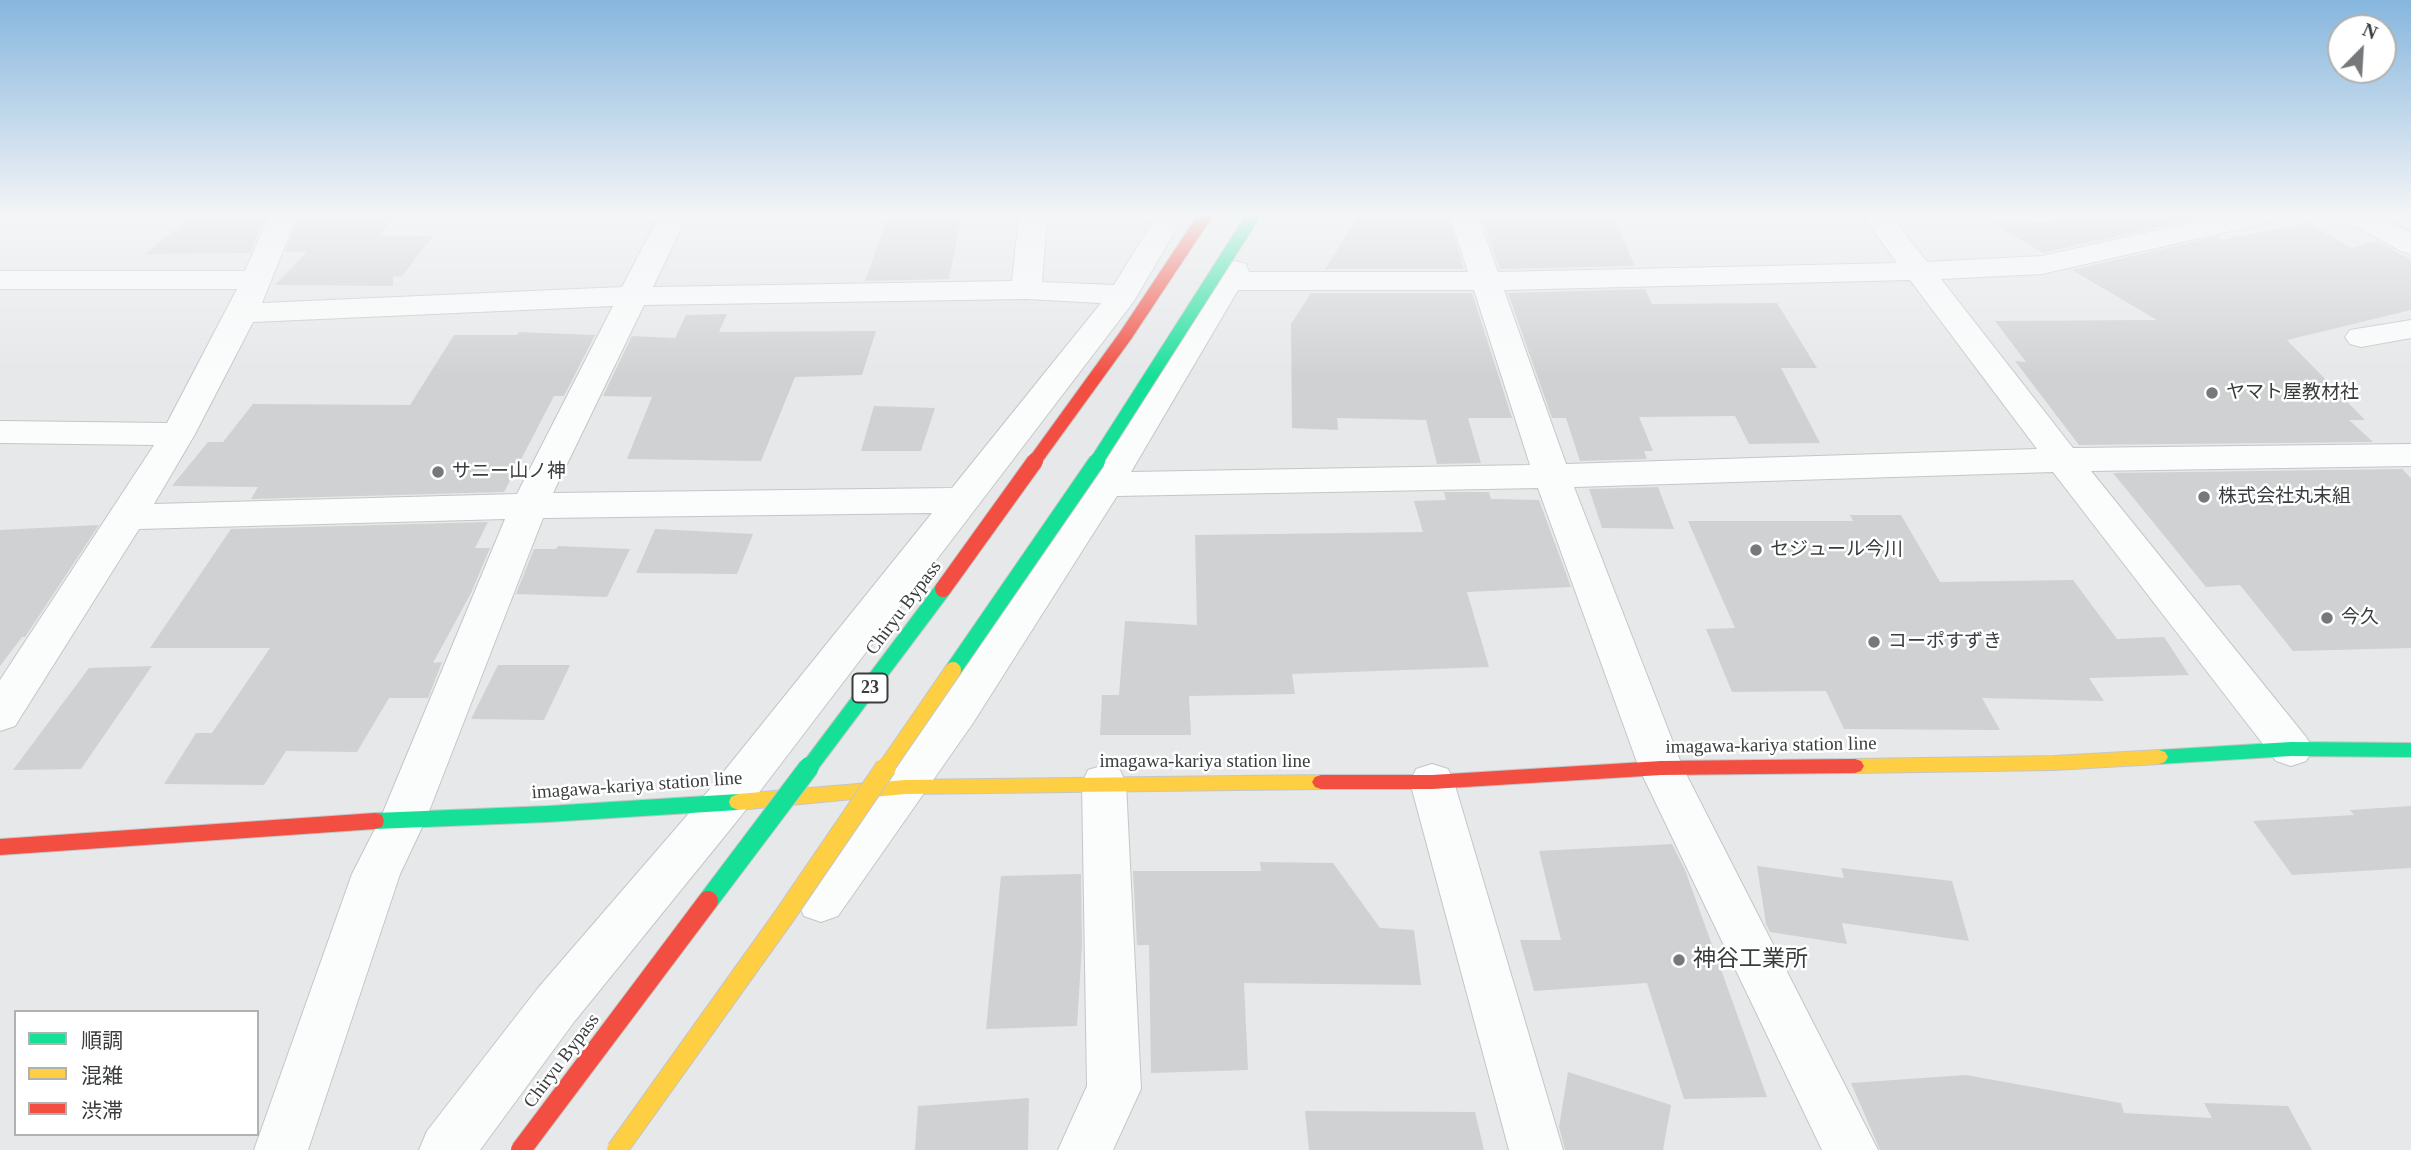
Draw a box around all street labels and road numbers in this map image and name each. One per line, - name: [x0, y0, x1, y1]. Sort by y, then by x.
- street label: Chiryu Bypass: [861, 556, 947, 660]
- road number: 23: [852, 674, 888, 702]
- street label: imagawa-kariya station line: [1665, 733, 1877, 759]
- street label: imagawa-kariya station line: [1099, 751, 1311, 773]
- street label: imagawa-kariya station line: [531, 767, 743, 805]
- street label: Chiryu Bypass: [519, 1009, 605, 1113]

